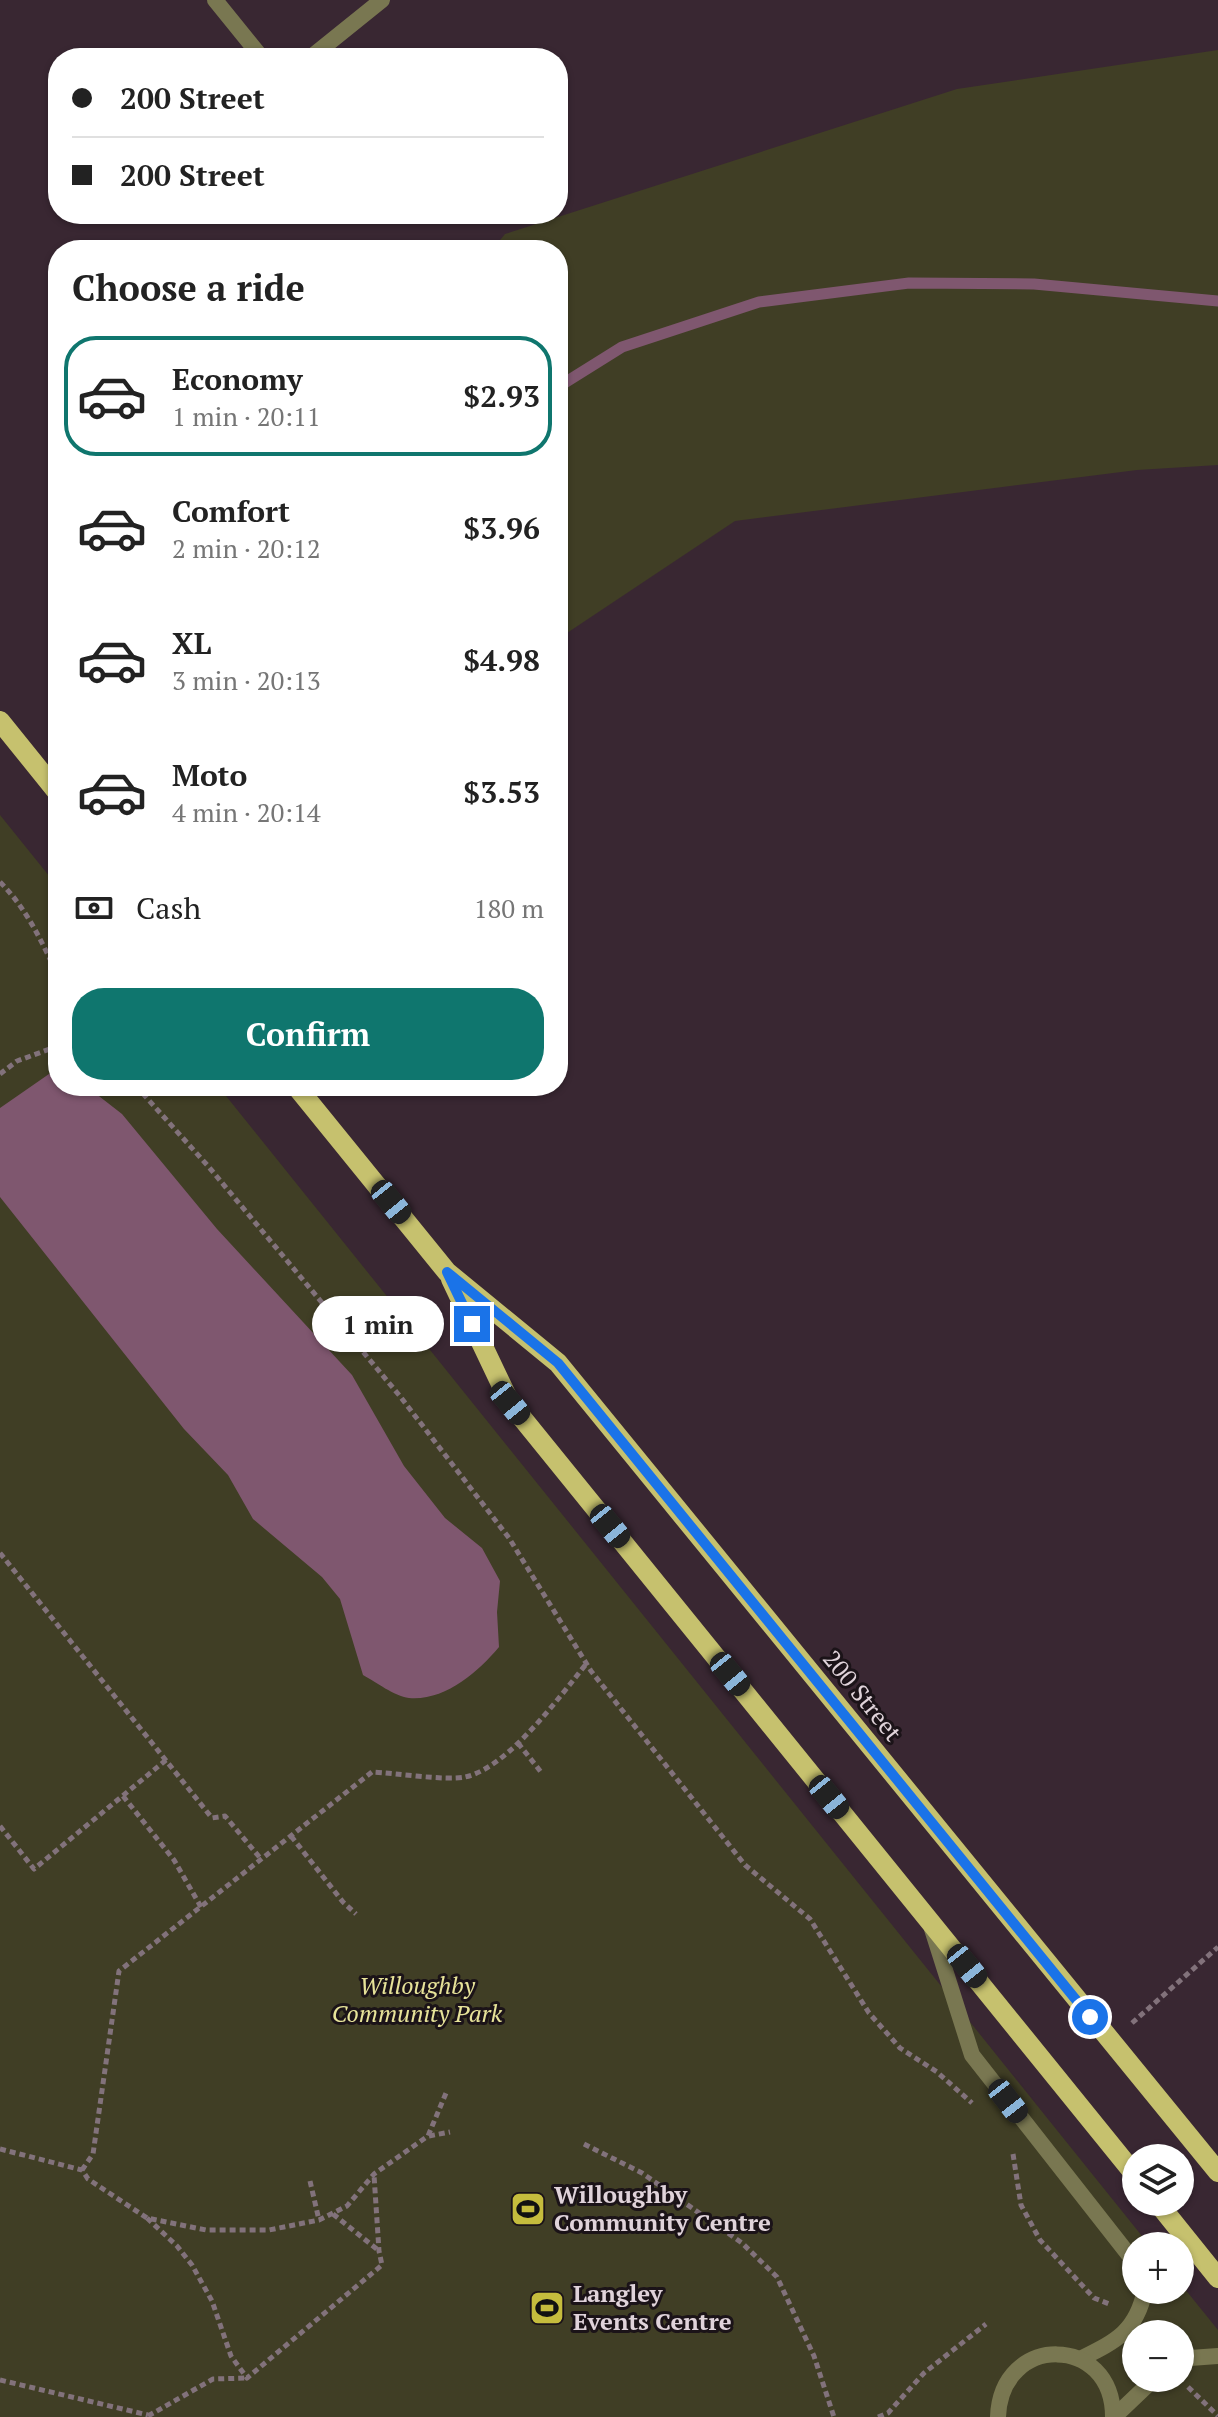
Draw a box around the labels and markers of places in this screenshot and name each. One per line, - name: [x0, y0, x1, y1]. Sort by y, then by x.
- place label: Willoughby Community Centre: [554, 2178, 771, 2238]
- sports icon: Willoughby Community Centre: [509, 2190, 547, 2228]
- place label: Langley Events Centre: [573, 2277, 732, 2337]
- sports icon: Langley Events Centre: [528, 2289, 566, 2327]

